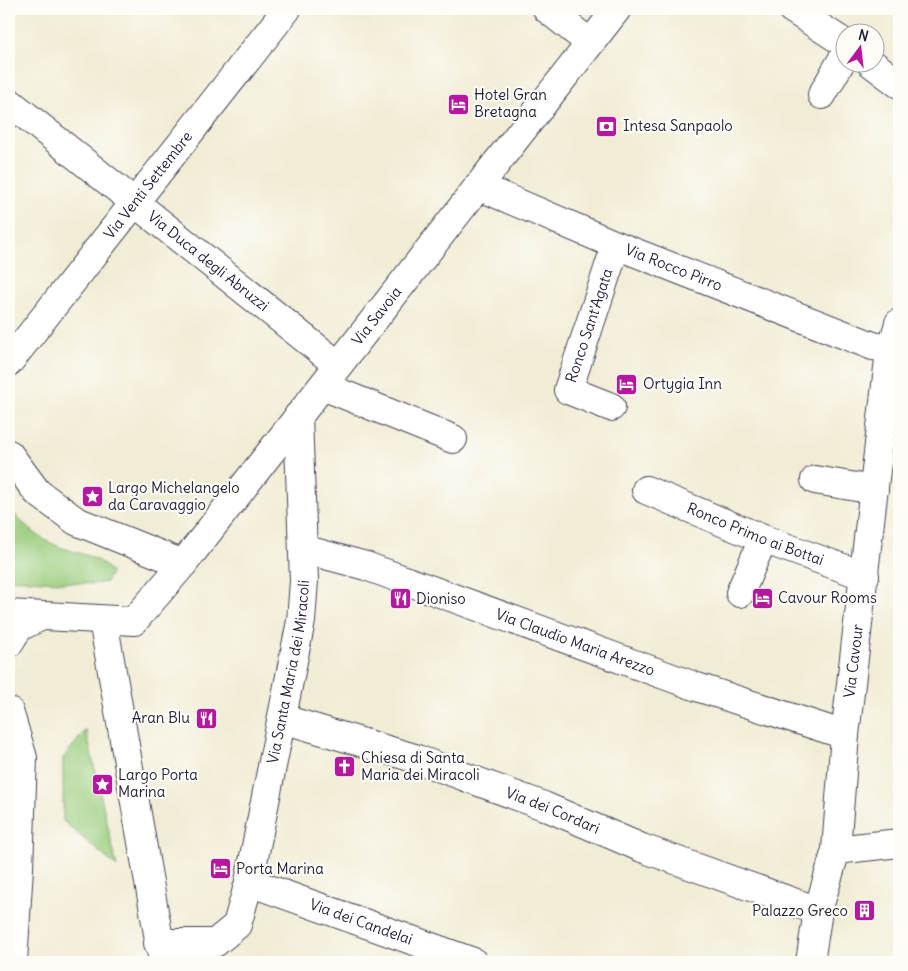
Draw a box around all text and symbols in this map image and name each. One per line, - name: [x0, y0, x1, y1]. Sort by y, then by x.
- north arrow: [836, 22, 886, 72]
- text: N: [856, 25, 870, 45]
- place label: Hotel Gran Bretagna: [474, 85, 547, 121]
- hotel icon: Hotel Gran Bretagna: [446, 92, 470, 116]
- bank icon: Intesa Sanpaolo: [595, 114, 619, 138]
- place label: Intesa Sanpaolo: [623, 116, 733, 135]
- street label: Via Venti Settembre: [99, 127, 196, 243]
- street label: Via Duca degli Abruzzi: [144, 207, 273, 315]
- street label: Via Rocco Pirro: [623, 240, 725, 295]
- street label: Ronco Sant'Agata: [561, 266, 617, 385]
- street label: Via Savoia: [348, 282, 406, 349]
- hotel icon: Ortygia Inn: [615, 372, 639, 396]
- place label: Ortygia Inn: [643, 374, 722, 393]
- place label: Largo Michelangelo da Caravaggio: [108, 478, 240, 514]
- place icon: Largo Michelangelo da Caravaggio: [80, 485, 104, 509]
- street label: Ronco Primo ai Bottai: [684, 498, 826, 569]
- street label: Via Santa Maria dei Miracoli: [263, 579, 313, 765]
- hotel icon: Cavour Rooms: [750, 586, 774, 610]
- restaurant icon: Dioniso: [388, 587, 412, 611]
- place label: Cavour Rooms: [778, 588, 877, 607]
- place label: Dioniso: [416, 589, 466, 608]
- street label: Via Claudio Maria Arezzo: [493, 604, 658, 680]
- street label: Via Cavour: [839, 623, 867, 699]
- restaurant icon: Aran Blu: [194, 706, 218, 730]
- place label: Aran Blu: [132, 708, 190, 727]
- place label: Chiesa di Santa Maria dei Miracoli: [361, 748, 480, 784]
- church icon: Chiesa di Santa Maria dei Miracoli: [333, 755, 357, 779]
- place label: Largo Porta Marina: [118, 765, 198, 801]
- place icon: Largo Porta Marina: [90, 772, 114, 796]
- street label: Via dei Cordari: [503, 783, 603, 838]
- hotel icon: Porta Marina: [208, 857, 232, 881]
- place label: Porta Marina: [236, 859, 324, 878]
- street label: Via dei Candelai: [307, 894, 415, 949]
- building icon: Palazzo Greco: [852, 899, 876, 923]
- place label: Palazzo Greco: [752, 901, 848, 920]

